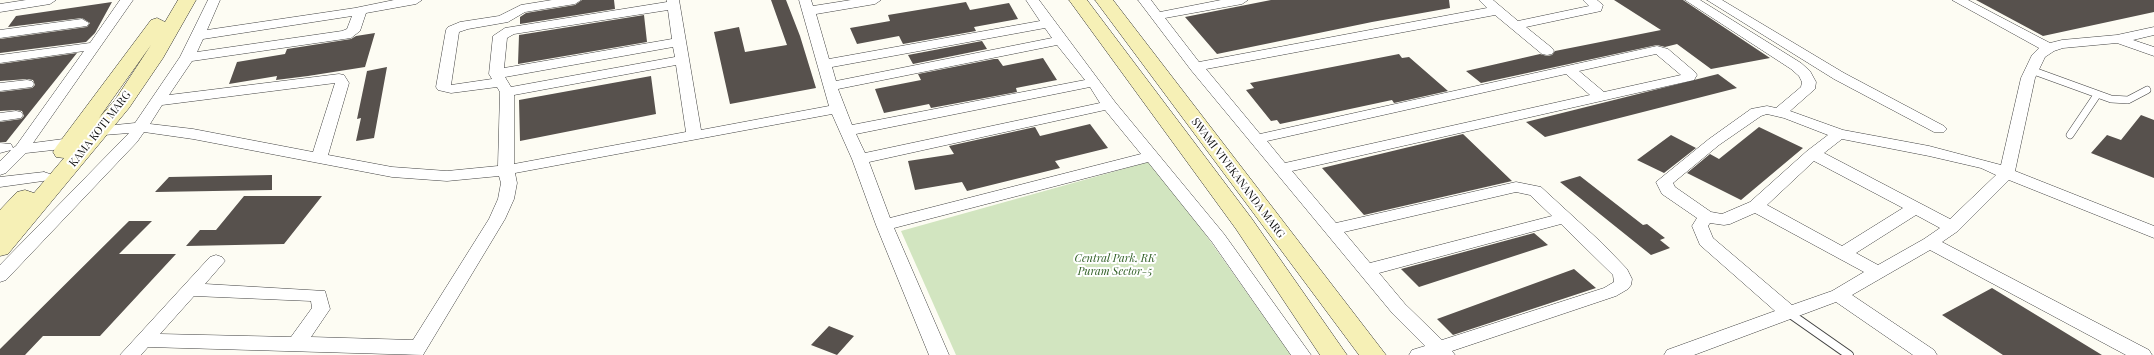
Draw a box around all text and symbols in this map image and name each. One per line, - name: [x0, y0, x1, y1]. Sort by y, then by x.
- street label: KAMA KOTI MARG: [66, 89, 134, 169]
- street label: SWAMI VIVEKANANDA MARG: [1189, 115, 1287, 241]
- park label: Central Park, RK Puram Sector-5: [1075, 252, 1155, 278]

